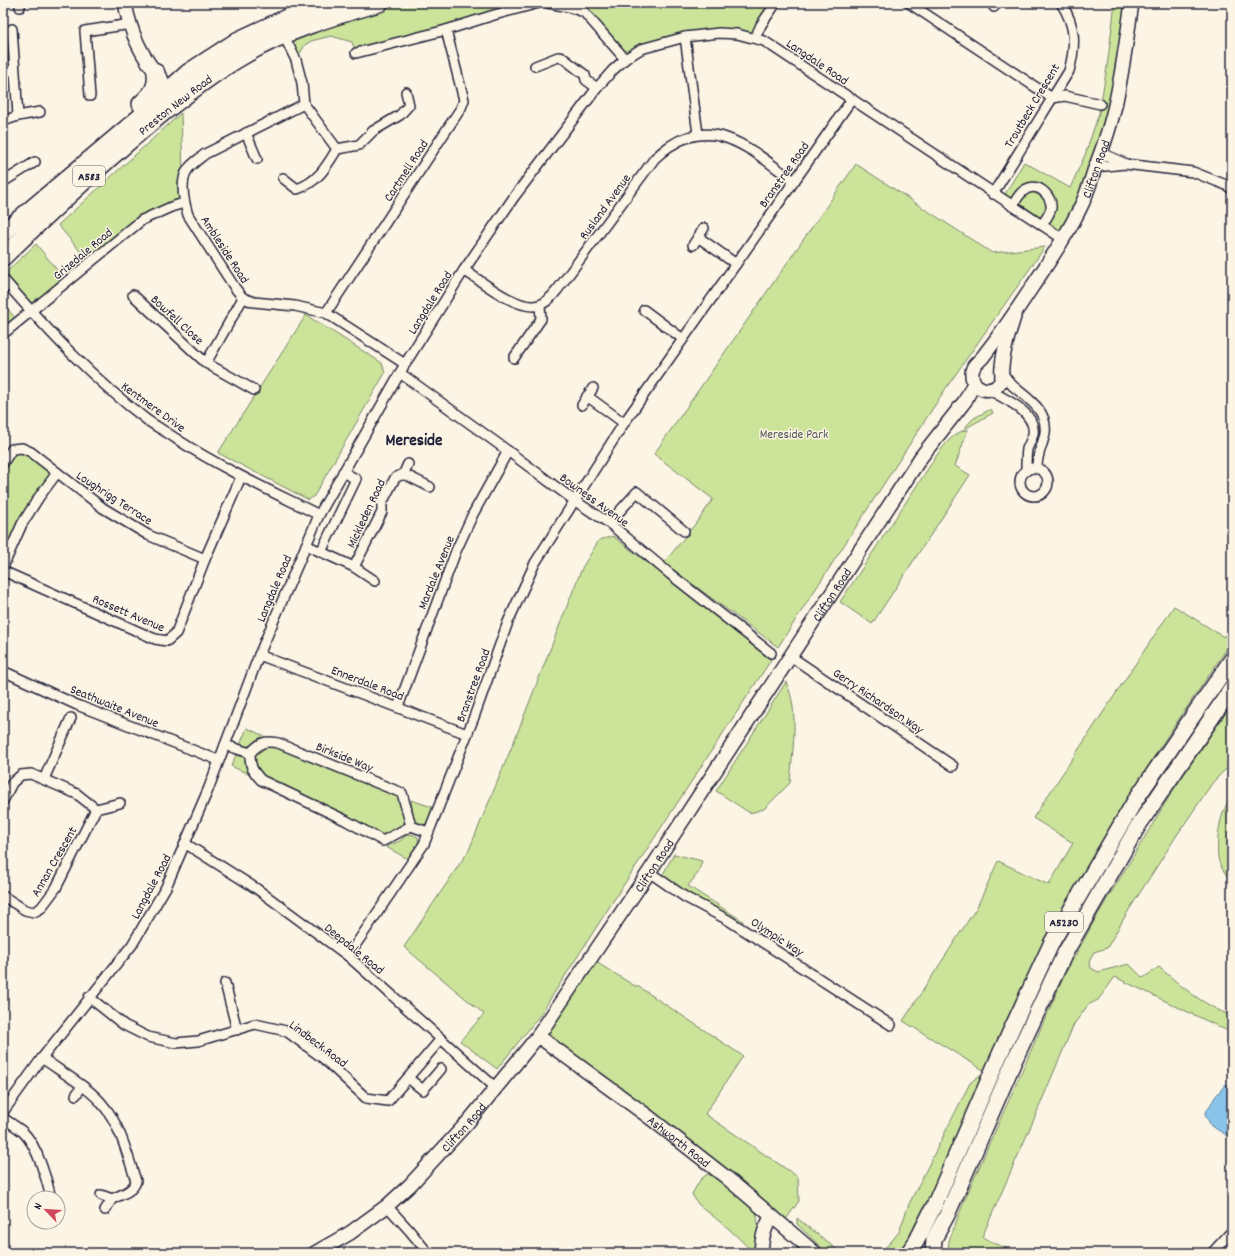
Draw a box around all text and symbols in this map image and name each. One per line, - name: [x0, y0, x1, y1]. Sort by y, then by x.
- street label: Langdale Road: [782, 35, 852, 91]
- street label: Troutbeck Crescent: [1000, 60, 1066, 152]
- street label: Preston New Road: [135, 71, 217, 141]
- street label: Cartmell Road: [380, 137, 434, 206]
- street label: Branstree Road: [755, 138, 815, 212]
- street label: Clifton Road: [1078, 138, 1117, 201]
- road number: A583: [73, 166, 105, 186]
- street label: Rusland Avenue: [576, 170, 637, 244]
- street label: Ambleside Road: [195, 213, 253, 288]
- street label: Grizedale Road: [50, 224, 118, 286]
- street label: Langdale Road: [404, 268, 458, 339]
- street label: Bowfell Close: [146, 291, 207, 351]
- street label: Kentmere Drive: [116, 378, 189, 438]
- park label: Mereside Park: [760, 426, 828, 445]
- district label: Mereside: [386, 430, 443, 454]
- street label: Loughrigg Terrace: [72, 467, 156, 531]
- street label: Bowness Avenue: [555, 469, 632, 533]
- street label: Mickleden Road: [343, 476, 392, 552]
- street label: Mardale Avenue: [414, 533, 461, 613]
- street label: Langdale Road: [253, 552, 298, 626]
- street label: Clifton Road: [809, 565, 858, 626]
- street label: Rossett Avenue: [89, 591, 167, 638]
- street label: Branstree Road: [452, 646, 496, 725]
- street label: Ennerdale Road: [328, 662, 406, 707]
- street label: Gerry Richardson Way: [828, 665, 928, 740]
- street label: Seathwaite Avenue: [67, 681, 162, 734]
- street label: Birkside Way: [313, 738, 376, 779]
- street label: Annan Crescent: [27, 823, 83, 901]
- street label: Clifton Road: [631, 836, 680, 897]
- street label: Langdale Road: [127, 851, 177, 923]
- road number: A5230: [1045, 912, 1083, 932]
- street label: Olympic Way: [746, 914, 808, 963]
- street label: Deepdale Road: [319, 920, 388, 980]
- street label: Lindbeck Road: [284, 1017, 351, 1073]
- street label: Clifton Road: [438, 1099, 492, 1157]
- street label: Ashworth Road: [642, 1112, 714, 1174]
- north arrow: [26, 1190, 66, 1230]
- text: N: [30, 1200, 47, 1212]

